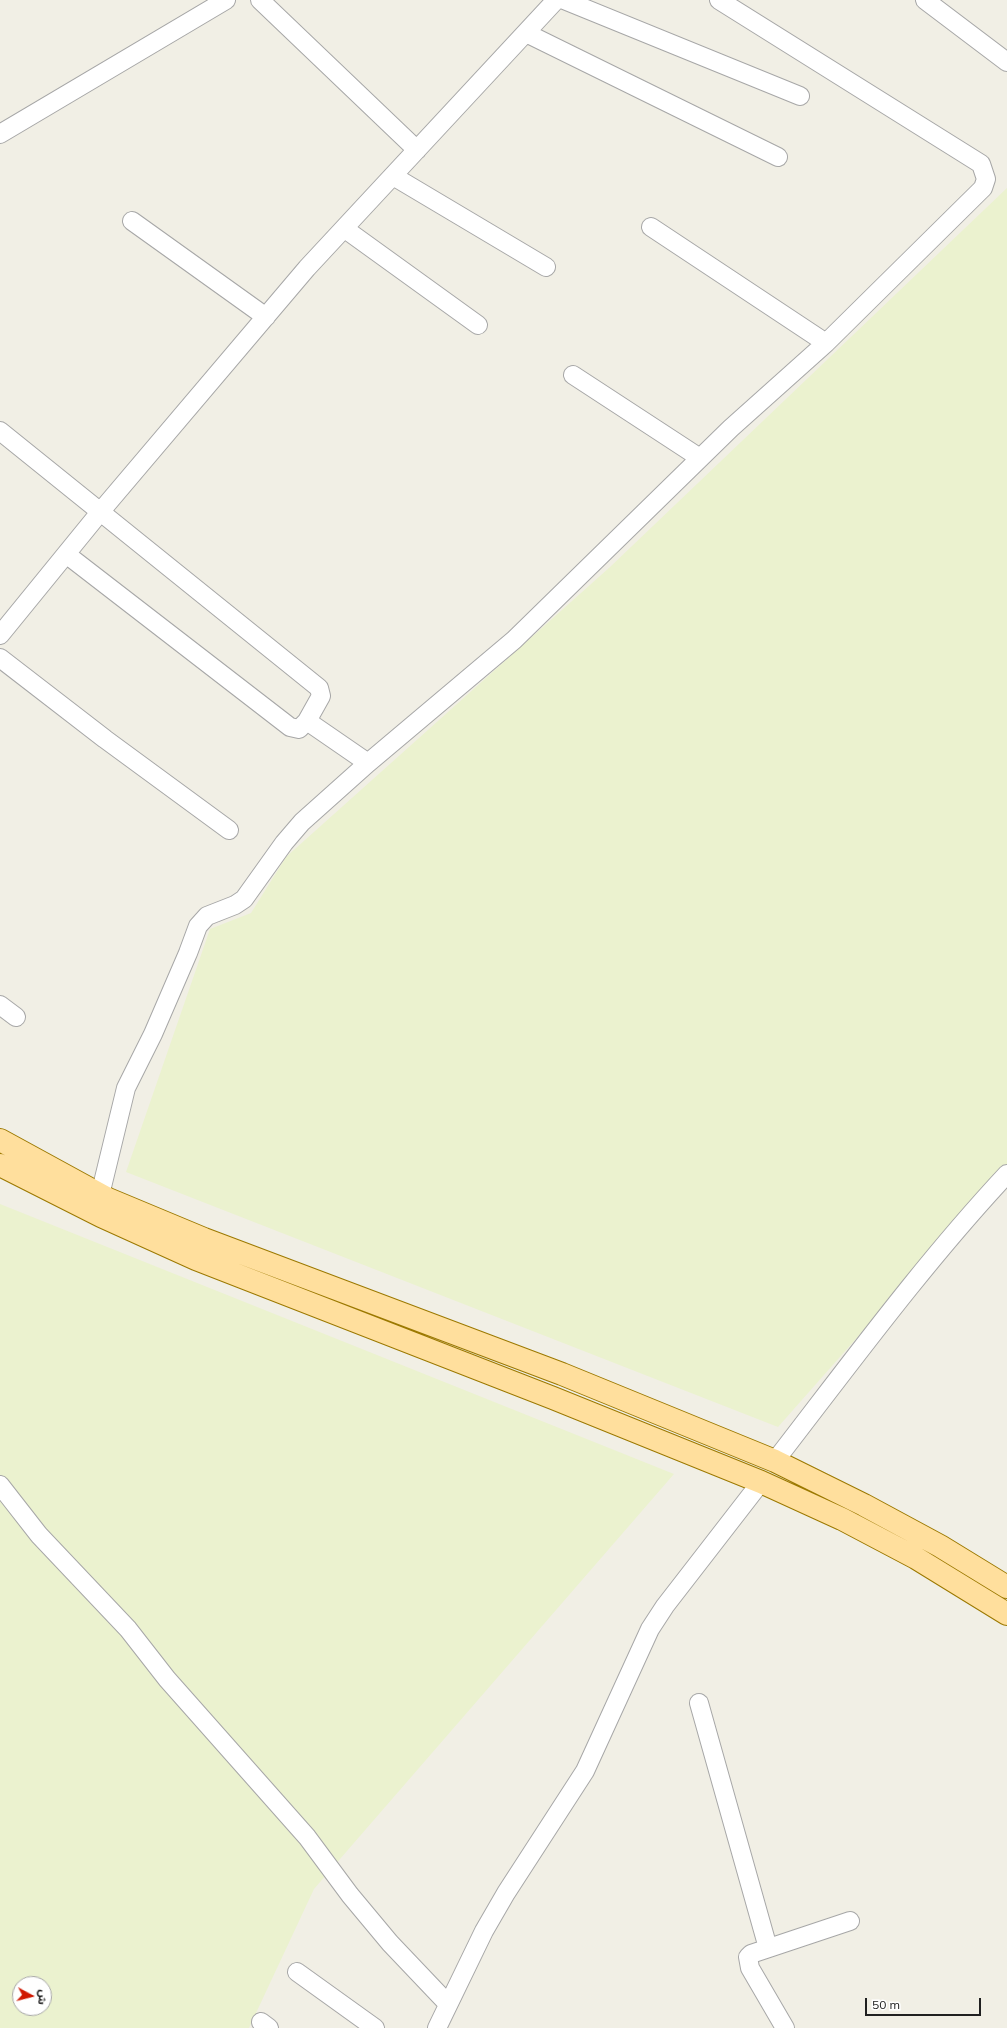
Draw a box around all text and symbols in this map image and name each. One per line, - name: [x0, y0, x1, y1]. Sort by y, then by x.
- north arrow: [12, 1976, 52, 2016]
- text: ش: [35, 1989, 51, 2006]
- scale bar: [867, 1990, 983, 2016]
- text: 50 m: [872, 1997, 900, 2012]

